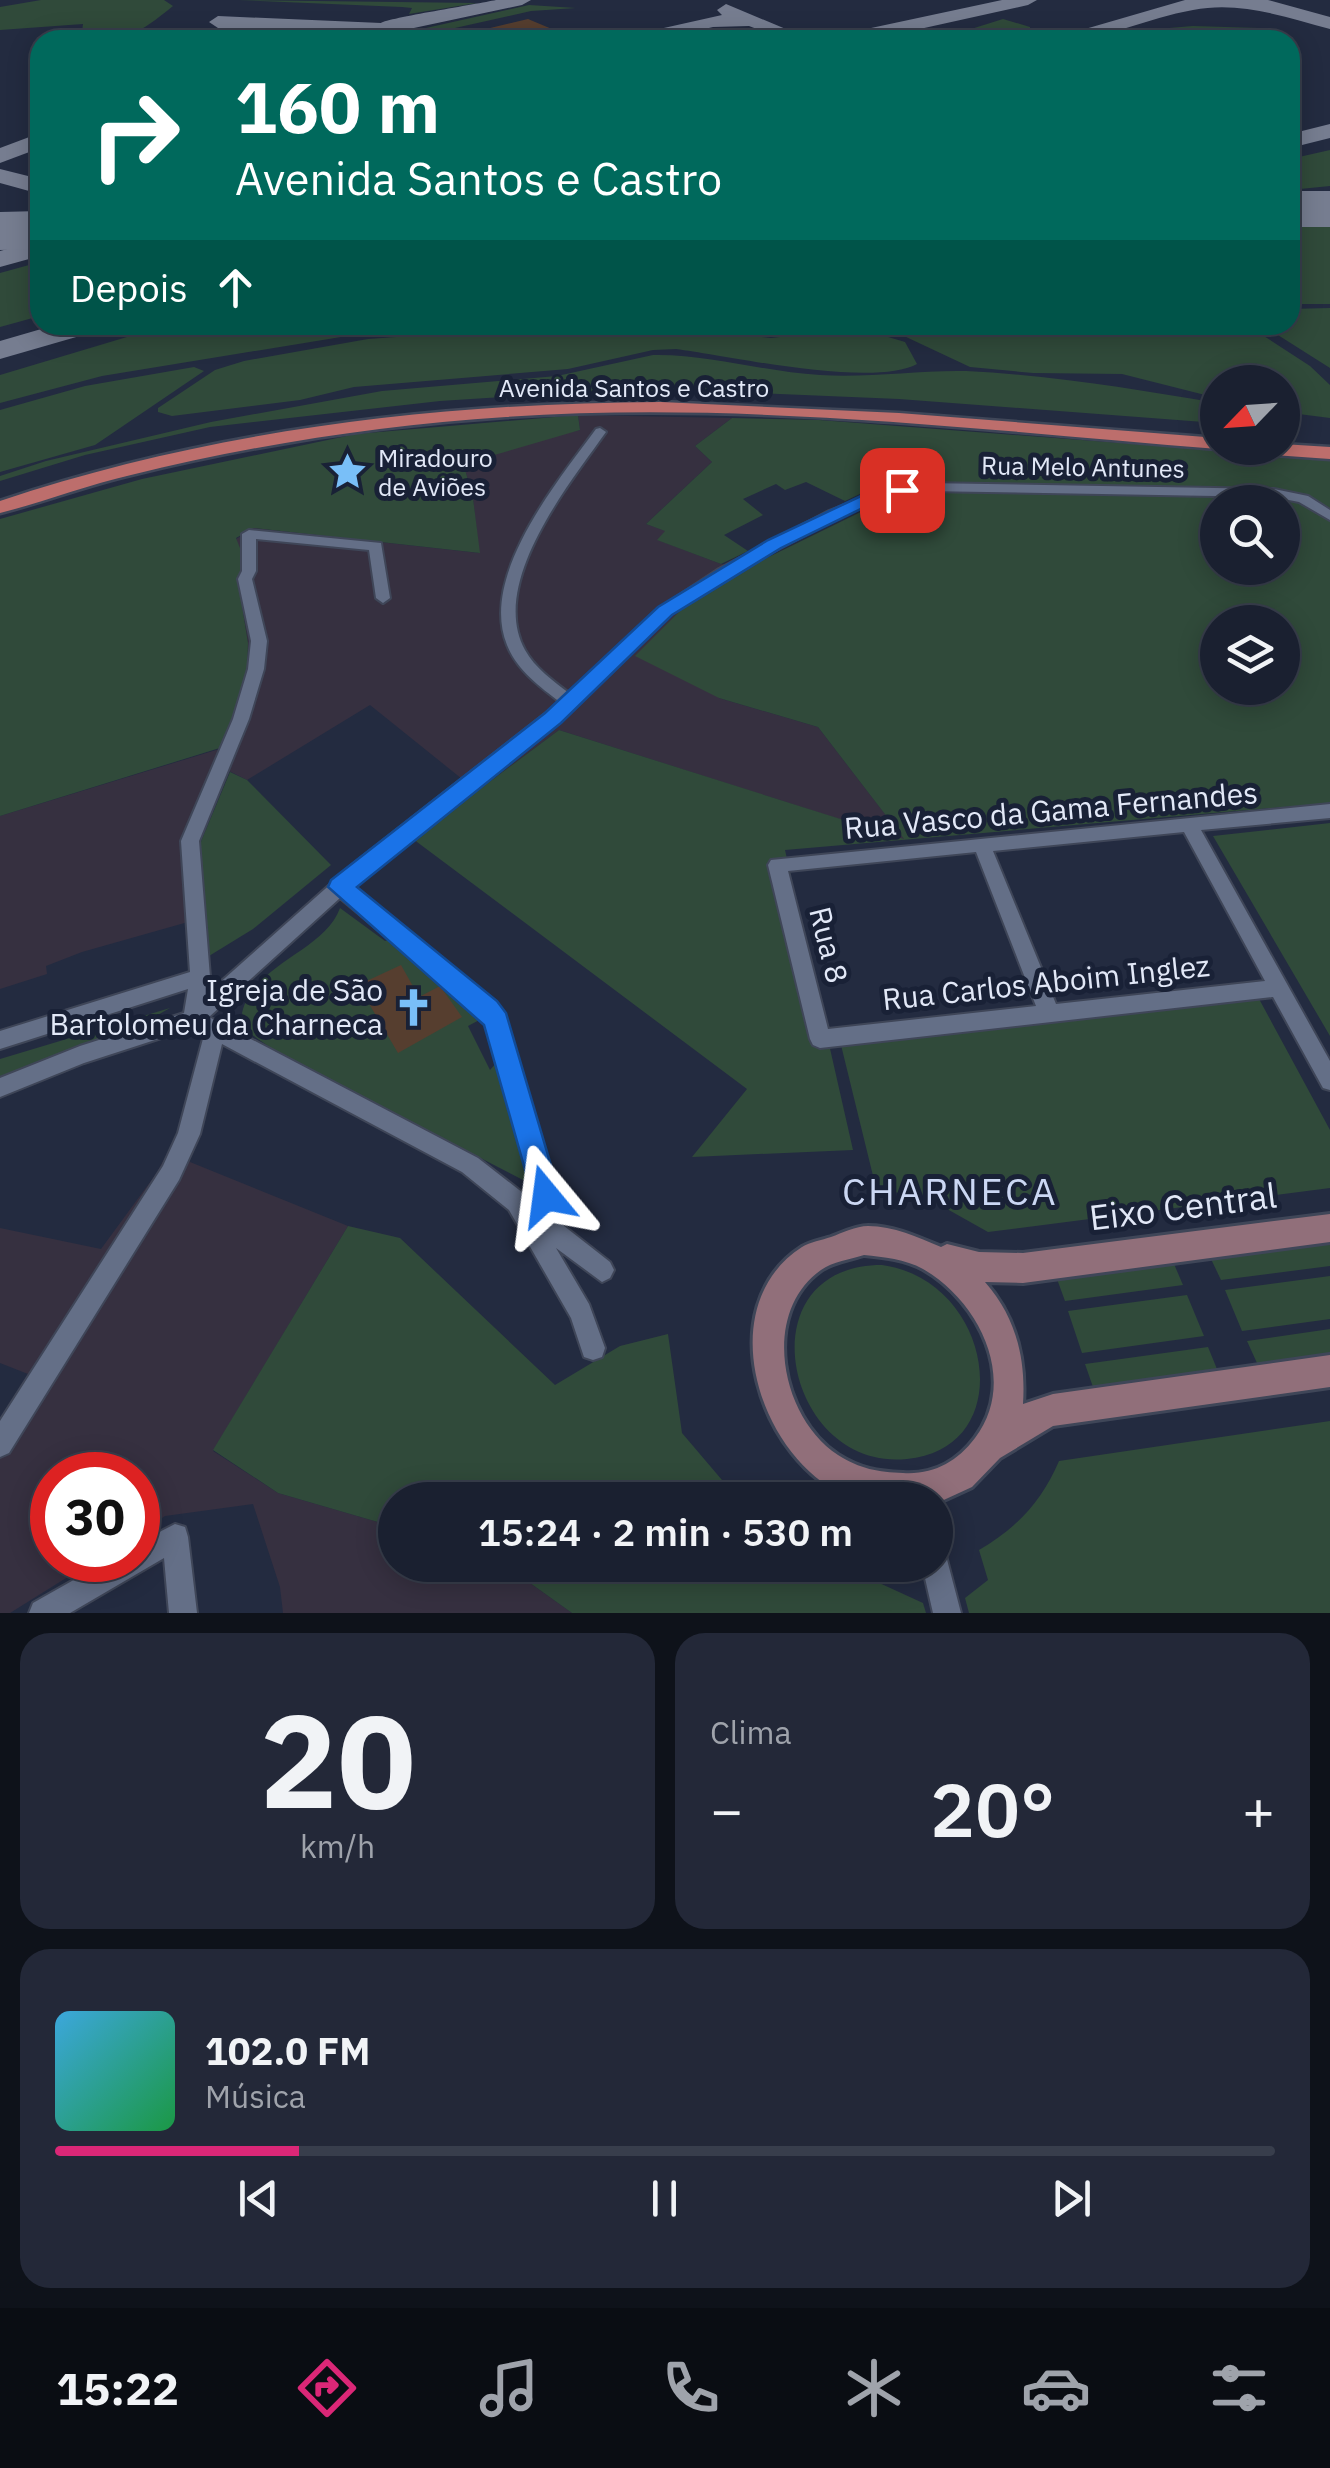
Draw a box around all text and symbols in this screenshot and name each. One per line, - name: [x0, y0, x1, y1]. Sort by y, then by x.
- text: 160 m: [235, 61, 440, 152]
- icon: right: [70, 70, 200, 200]
- text: Avenida Santos e Castro: [235, 149, 722, 207]
- icon: ahead: [208, 260, 263, 315]
- text: Depois: [70, 263, 188, 312]
- north arrow: [1200, 365, 1300, 465]
- map controls: [1200, 365, 1300, 705]
- street label: Avenida Santos e Castro: [499, 371, 769, 404]
- place label: Miradouro de Aviões: [378, 441, 493, 503]
- pin: [860, 448, 945, 533]
- street label: Rua Melo Antunes: [981, 448, 1185, 485]
- place icon: Miradouro de Aviões: [327, 451, 369, 493]
- icon: arrive: [875, 463, 930, 518]
- button: search: [1200, 485, 1300, 585]
- button: layers: [1200, 605, 1300, 705]
- street label: Rua Vasco da Gama Fernandes: [843, 772, 1259, 847]
- street label: Rua 8: [801, 902, 858, 987]
- street label: Rua Carlos Aboim Inglez: [880, 945, 1212, 1018]
- place label: Igreja de São Bartolomeu da Charneca: [49, 970, 383, 1043]
- church icon: Igreja de São Bartolomeu da Charneca: [392, 987, 434, 1029]
- position arrow: [494, 1144, 598, 1248]
- district label: CHARNECA: [842, 1166, 1058, 1215]
- street label: Eixo Central: [1087, 1172, 1279, 1240]
- speed limit sign: 30: [30, 1452, 160, 1582]
- text: 15:24 · 2 min · 530 m: [478, 1507, 853, 1556]
- text: 20: [259, 1675, 416, 1844]
- text: Clima: [710, 1711, 792, 1753]
- text: 20°: [930, 1760, 1055, 1858]
- text: −: [710, 1774, 743, 1845]
- text: +: [1242, 1774, 1275, 1845]
- text: km/h: [300, 1825, 375, 1867]
- text: 102.0 FM: [205, 2026, 370, 2075]
- text: Música: [205, 2075, 306, 2117]
- icon: previous: [231, 2171, 286, 2226]
- icon: pause: [637, 2171, 692, 2226]
- icon: next: [1044, 2171, 1099, 2226]
- icon: directions: [292, 2353, 362, 2423]
- icon: music: [474, 2353, 544, 2423]
- icon: phone: [656, 2353, 726, 2423]
- icon: climate: [839, 2353, 909, 2423]
- icon: car: [1021, 2353, 1091, 2423]
- icon: filters: [1204, 2353, 1274, 2423]
- text: 15:22: [56, 2359, 179, 2417]

